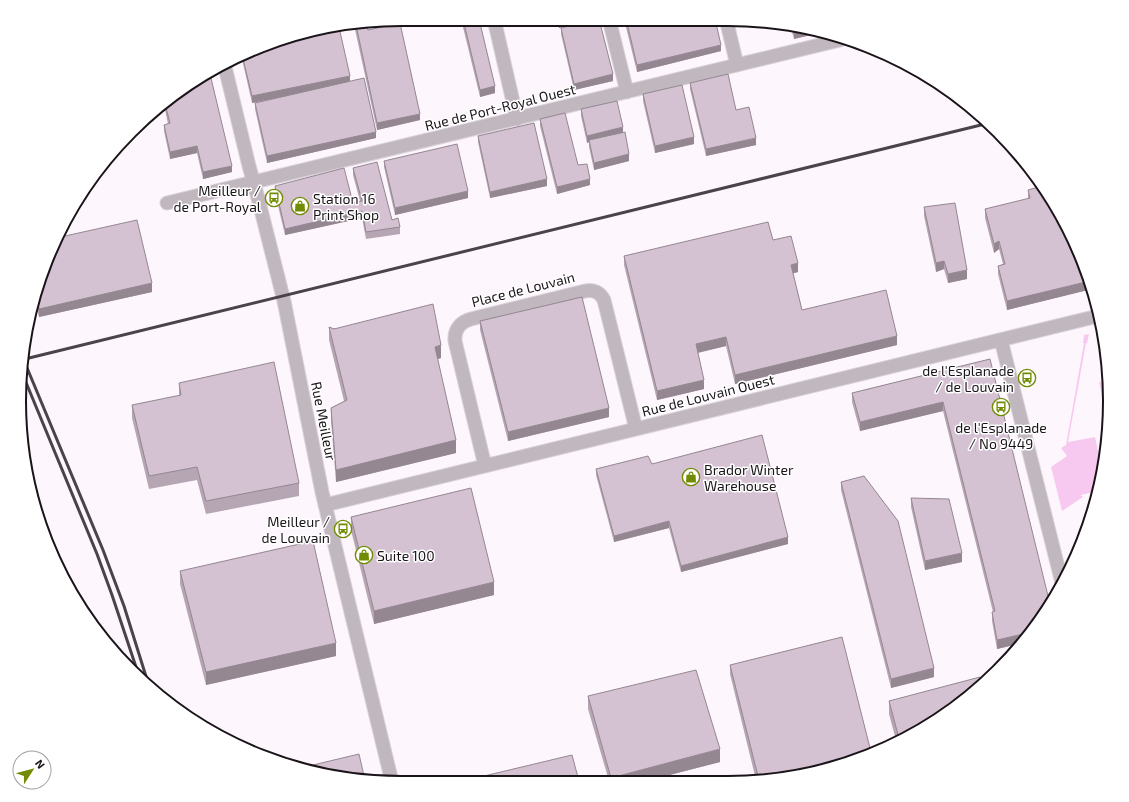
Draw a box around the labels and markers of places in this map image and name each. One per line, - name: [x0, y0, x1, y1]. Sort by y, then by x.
- place label: Meilleur / de Port-Royal: [173, 182, 262, 215]
- bus stop icon: Meilleur / de Port-Royal: [264, 188, 284, 208]
- place label: Station 16 Print Shop: [313, 190, 379, 223]
- shop icon: Station 16 Print Shop: [290, 196, 310, 216]
- place label: de l'Esplanade / de Louvain: [922, 362, 1014, 395]
- bus stop icon: de l'Esplanade / de Louvain: [1017, 368, 1037, 388]
- bus stop icon: de l'Esplanade / No 9449: [991, 397, 1011, 417]
- place label: de l'Esplanade / No 9449: [955, 419, 1047, 452]
- place label: Brador Winter Warehouse: [704, 461, 794, 494]
- shop icon: Brador Winter Warehouse: [681, 467, 701, 487]
- place label: Meilleur / de Louvain: [262, 513, 330, 546]
- bus stop icon: Meilleur / de Louvain: [333, 519, 353, 539]
- shop icon: Suite 100: [354, 545, 374, 565]
- place label: Suite 100: [377, 547, 435, 564]

